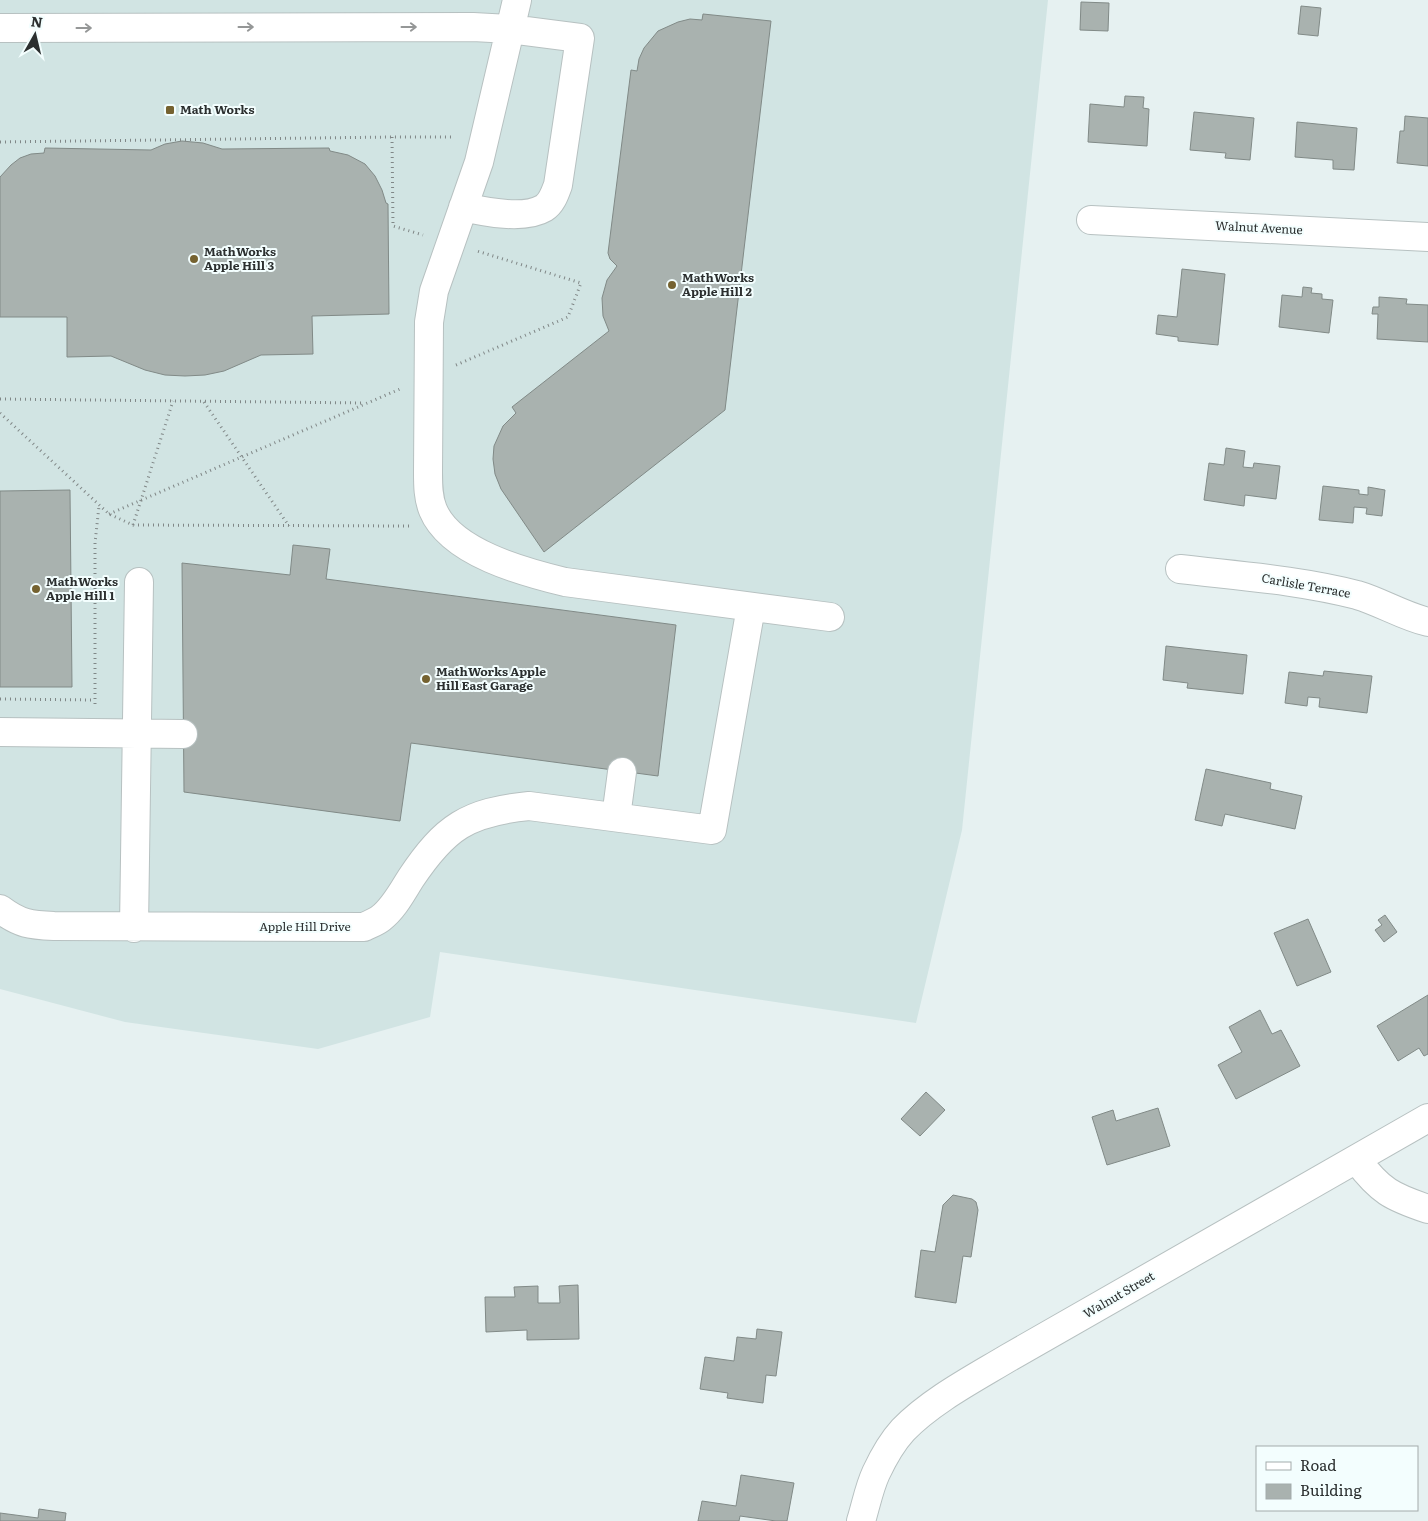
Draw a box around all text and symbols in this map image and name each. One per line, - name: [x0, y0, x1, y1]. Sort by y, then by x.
- north arrow: [10, 10, 60, 60]
- text: N: [30, 10, 44, 32]
- one-way arrow: [238, 22, 254, 32]
- one-way arrow: [400, 22, 416, 32]
- one-way arrow: [75, 23, 91, 33]
- place label: Math Works: [180, 100, 254, 118]
- marker: Math Works: [164, 104, 176, 116]
- street label: Walnut Avenue: [1215, 216, 1303, 238]
- place label: MathWorks Apple Hill 3: [204, 242, 276, 274]
- marker: MathWorks Apple Hill 3: [188, 253, 200, 265]
- place label: MathWorks Apple Hill 2: [682, 268, 754, 300]
- marker: MathWorks Apple Hill 2: [666, 279, 678, 291]
- street label: Carlisle Terrace: [1260, 568, 1352, 602]
- place label: MathWorks Apple Hill 1: [46, 572, 118, 604]
- marker: MathWorks Apple Hill 1: [30, 583, 42, 595]
- place label: MathWorks Apple Hill East Garage: [436, 662, 546, 694]
- marker: MathWorks Apple Hill East Garage: [420, 673, 432, 685]
- street label: Apple Hill Drive: [259, 917, 351, 935]
- street label: Walnut Street: [1079, 1266, 1158, 1322]
- legend: [1256, 1446, 1418, 1511]
- text: Road: [1300, 1453, 1336, 1476]
- text: Building: [1300, 1478, 1362, 1501]

